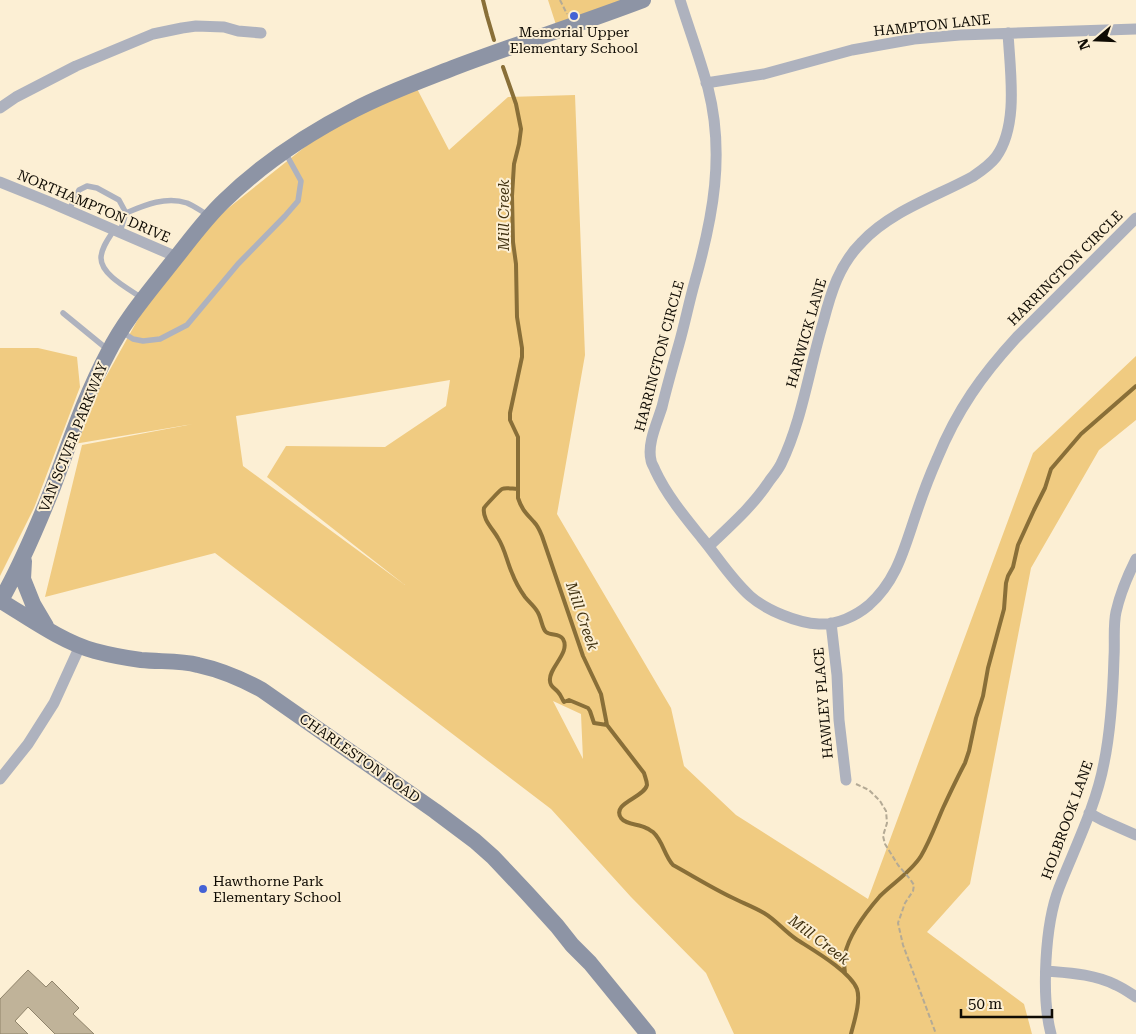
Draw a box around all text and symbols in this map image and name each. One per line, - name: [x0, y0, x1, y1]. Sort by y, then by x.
- marker: Memorial Upper Elementary School: [568, 10, 580, 22]
- street label: HAMPTON LANE: [873, 11, 991, 39]
- north arrow: [1071, 15, 1121, 65]
- place label: Memorial Upper Elementary School: [510, 24, 639, 56]
- text: N: [1074, 36, 1093, 52]
- street label: NORTHAMPTON DRIVE: [15, 166, 173, 246]
- water label: Mill Creek: [495, 178, 513, 252]
- street label: HARRINGTON CIRCLE: [1004, 207, 1126, 329]
- street label: HARWICK LANE: [783, 277, 829, 389]
- street label: HARRINGTON CIRCLE: [631, 279, 687, 433]
- street label: VAN SCIVER PARKWAY: [36, 360, 111, 514]
- water label: Mill Creek: [562, 578, 602, 653]
- street label: HAWLEY PLACE: [810, 647, 836, 759]
- street label: CHARLESTON ROAD: [297, 710, 423, 806]
- street label: HOLBROOK LANE: [1038, 758, 1096, 882]
- place label: Hawthorne Park Elementary School: [213, 873, 342, 905]
- marker: Hawthorne Park Elementary School: [197, 883, 209, 895]
- water label: Mill Creek: [784, 911, 854, 969]
- scale bar: [961, 986, 1052, 1018]
- text: 50 m: [968, 995, 1003, 1013]

